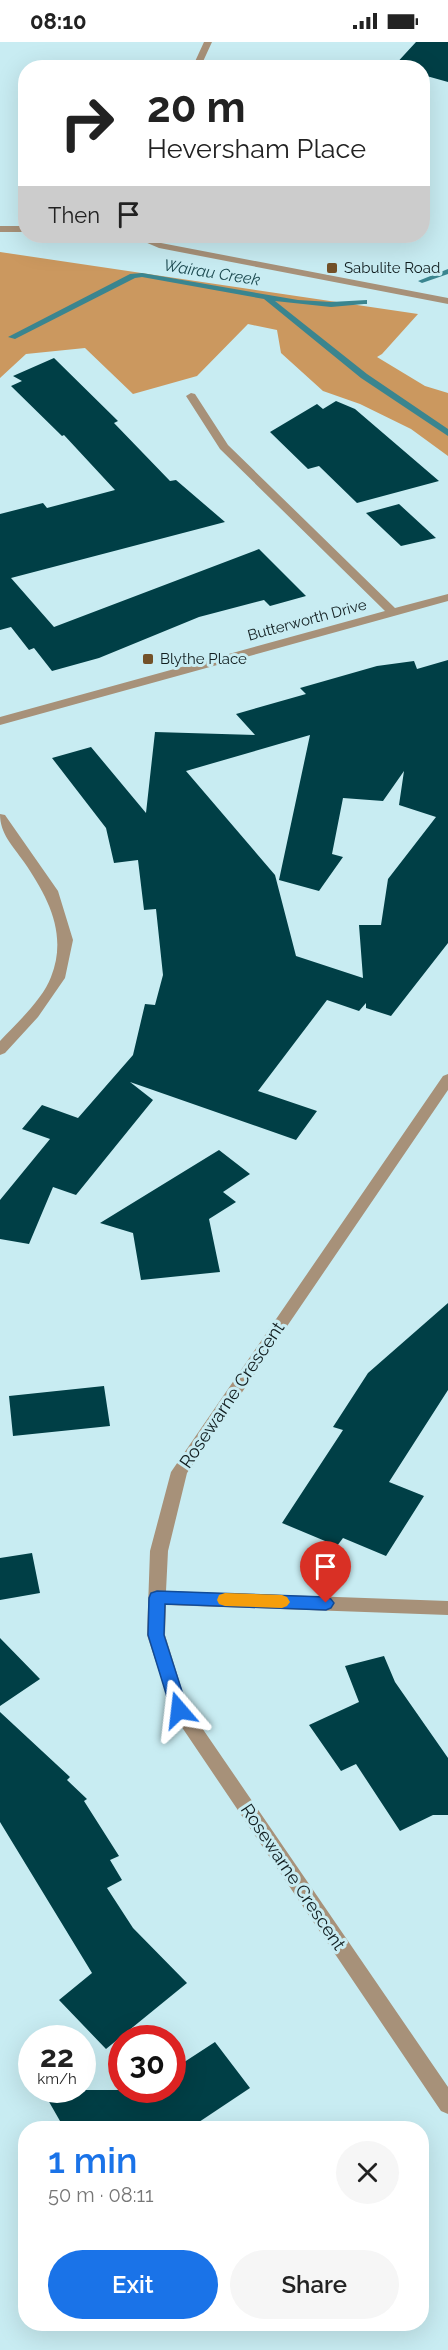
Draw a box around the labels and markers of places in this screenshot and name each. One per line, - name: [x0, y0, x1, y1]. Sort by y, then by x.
- place label: Sabulite Road: [344, 259, 440, 277]
- marker: Sabulite Road: [325, 261, 339, 275]
- place label: Blythe Place: [160, 650, 247, 668]
- marker: Blythe Place: [141, 652, 155, 666]
- pin: [300, 1541, 351, 1603]

